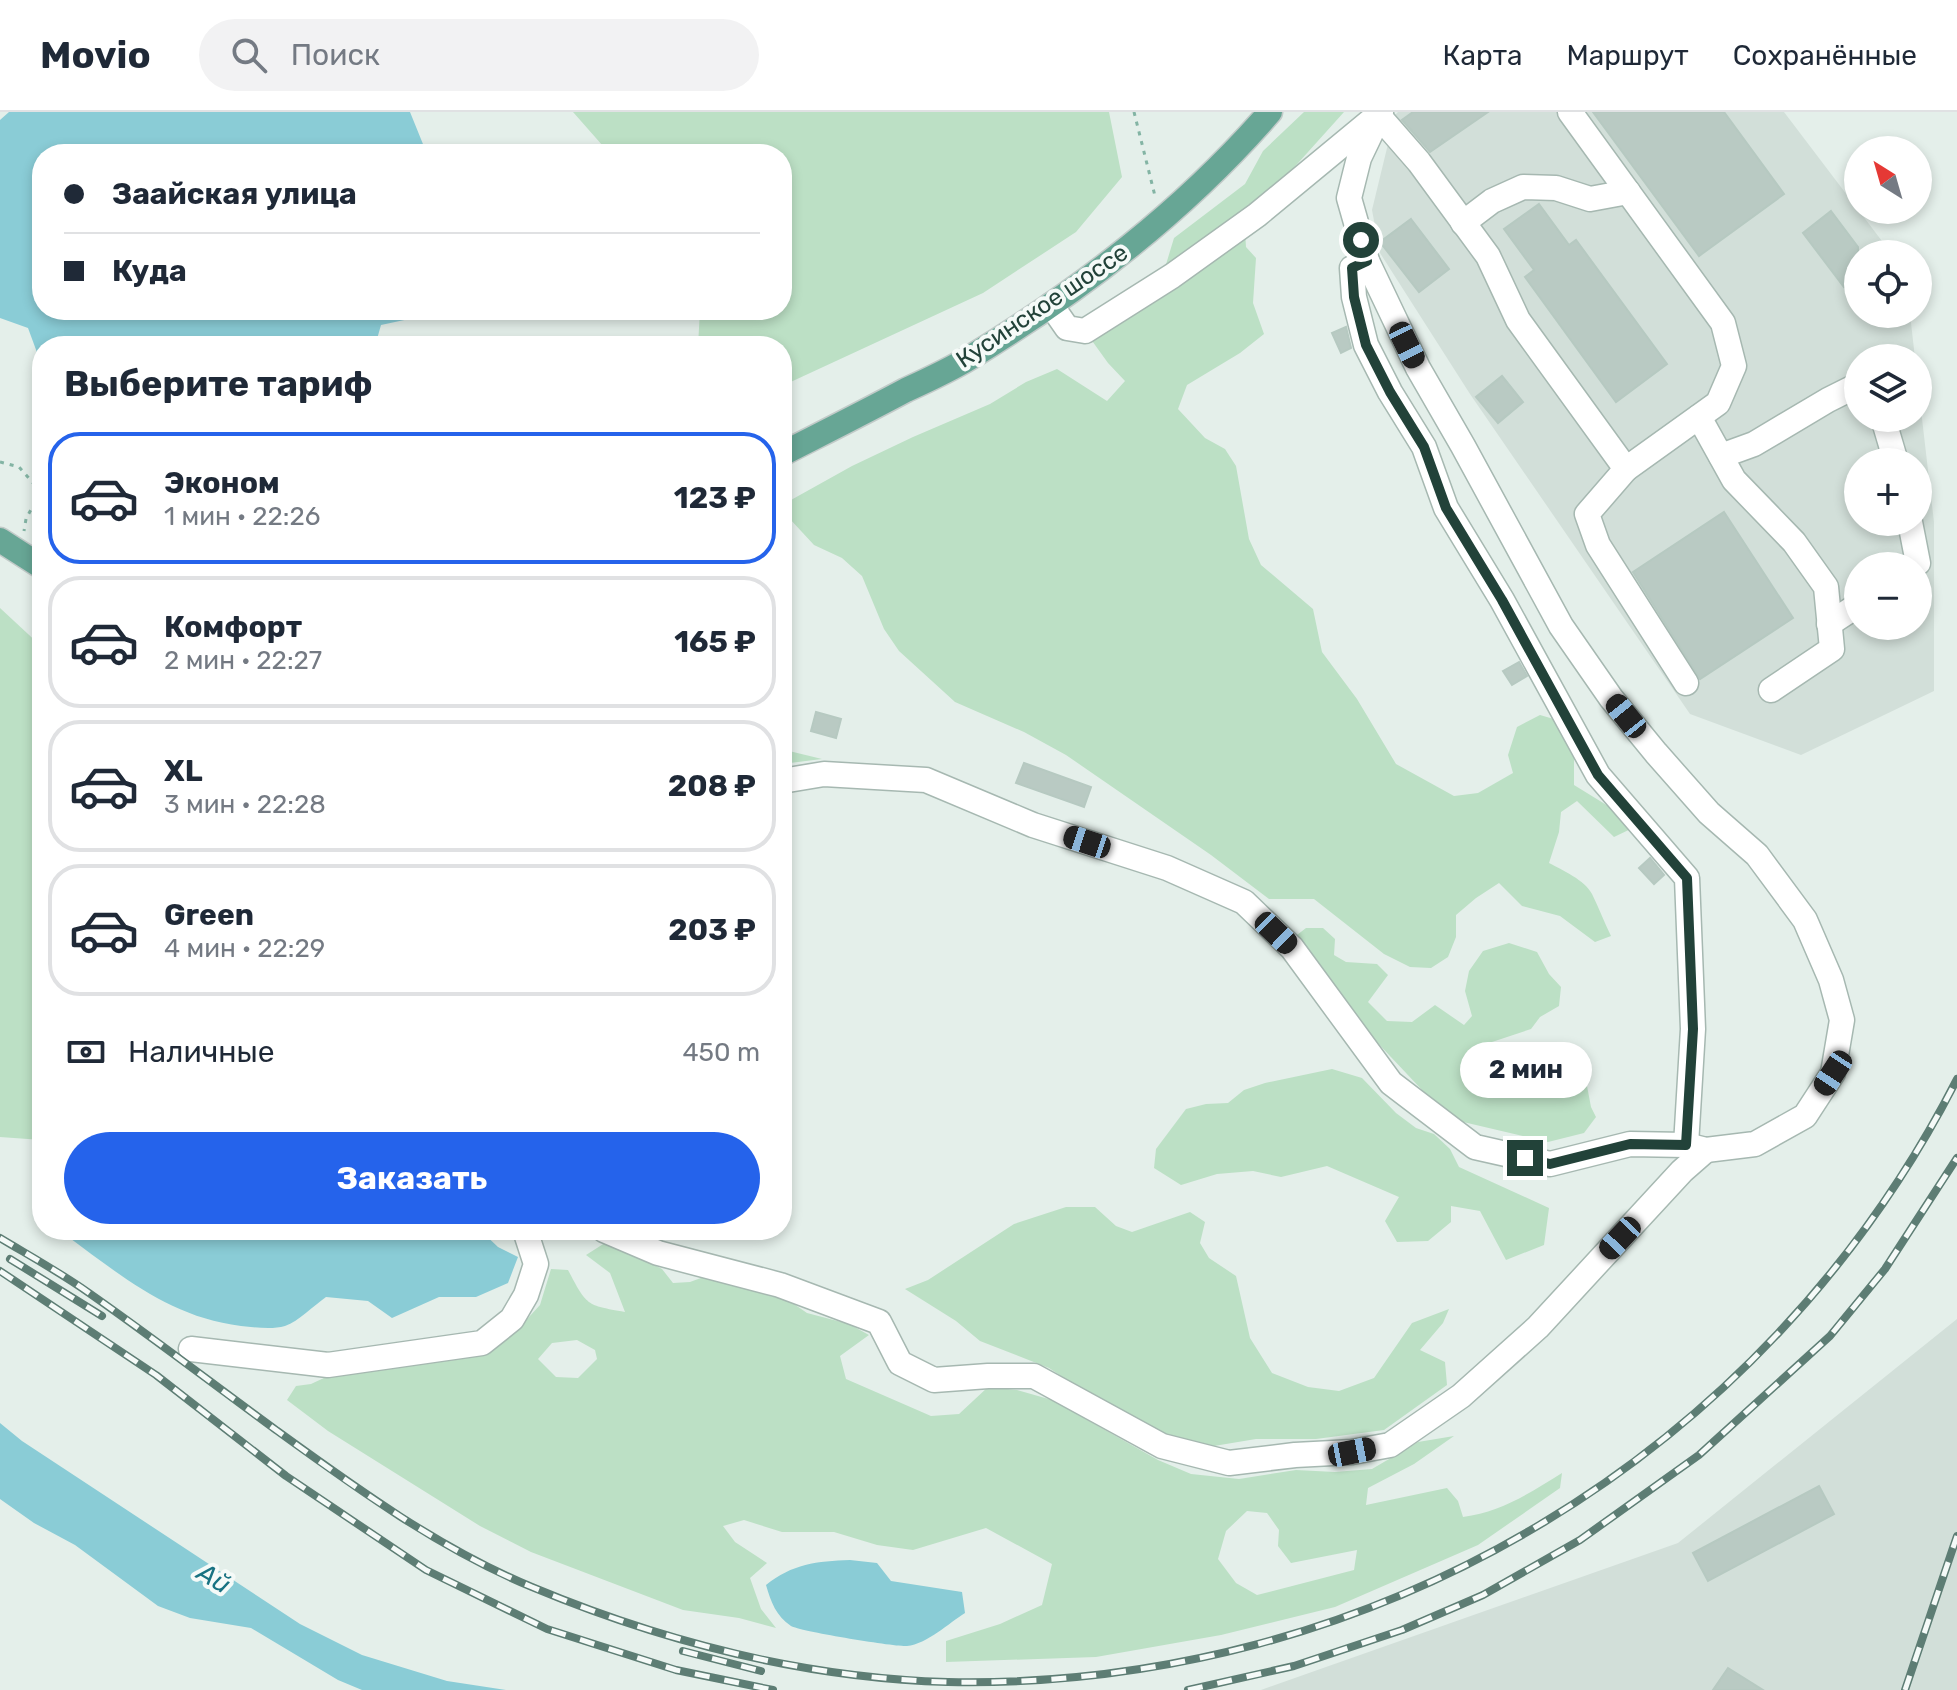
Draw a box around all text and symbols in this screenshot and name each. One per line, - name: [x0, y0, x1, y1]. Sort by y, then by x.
- search box: [199, 19, 759, 91]
- text: Movio: [40, 32, 151, 78]
- icon: search: [227, 33, 271, 77]
- text: Поиск: [291, 37, 380, 73]
- text: Карта: [1443, 39, 1522, 72]
- text: Маршрут: [1566, 39, 1689, 72]
- text: Сохранённые: [1733, 39, 1917, 72]
- north arrow: [1844, 136, 1932, 224]
- map controls: [1844, 136, 1932, 640]
- text: Заайская улица: [112, 176, 357, 212]
- route start: [1343, 222, 1379, 258]
- street label: Кусинское шоссе: [951, 238, 1133, 374]
- button: locate: [1844, 240, 1932, 328]
- text: Куда: [112, 253, 187, 289]
- car: [1386, 318, 1428, 372]
- button: layers: [1844, 344, 1932, 432]
- text: Выберите тариф: [64, 362, 373, 405]
- button: +: [1844, 448, 1932, 536]
- icon: car: [68, 462, 140, 534]
- text: Эконом: [164, 465, 280, 501]
- text: 123 ₽: [674, 480, 756, 516]
- text: 1 мин · 22:26: [164, 501, 320, 532]
- button: −: [1844, 552, 1932, 640]
- icon: car: [68, 606, 140, 678]
- text: Комфорт: [164, 609, 302, 645]
- text: 165 ₽: [674, 624, 756, 660]
- text: 2 мин · 22:27: [164, 645, 322, 676]
- car: [1602, 690, 1650, 742]
- icon: car: [68, 750, 140, 822]
- text: XL: [164, 753, 203, 789]
- text: 208 ₽: [668, 768, 756, 804]
- text: 3 мин · 22:28: [164, 789, 326, 820]
- car: [1060, 823, 1114, 861]
- icon: car: [68, 894, 140, 966]
- text: Green: [164, 897, 254, 933]
- car: [1250, 908, 1302, 958]
- text: 203 ₽: [668, 912, 756, 948]
- text: 4 мин · 22:29: [164, 933, 325, 964]
- icon: cash: [64, 1030, 108, 1074]
- text: Наличные: [128, 1034, 274, 1070]
- text: 450 m: [682, 1037, 760, 1068]
- callout: 2 мин: [1459, 1042, 1591, 1098]
- car: [1810, 1046, 1856, 1100]
- text: 2 мин: [1489, 1054, 1563, 1085]
- button: Заказать: [64, 1132, 760, 1224]
- route end: [1507, 1140, 1543, 1176]
- car: [1595, 1212, 1645, 1264]
- car: [1326, 1436, 1378, 1468]
- water label: Ай: [190, 1556, 236, 1600]

